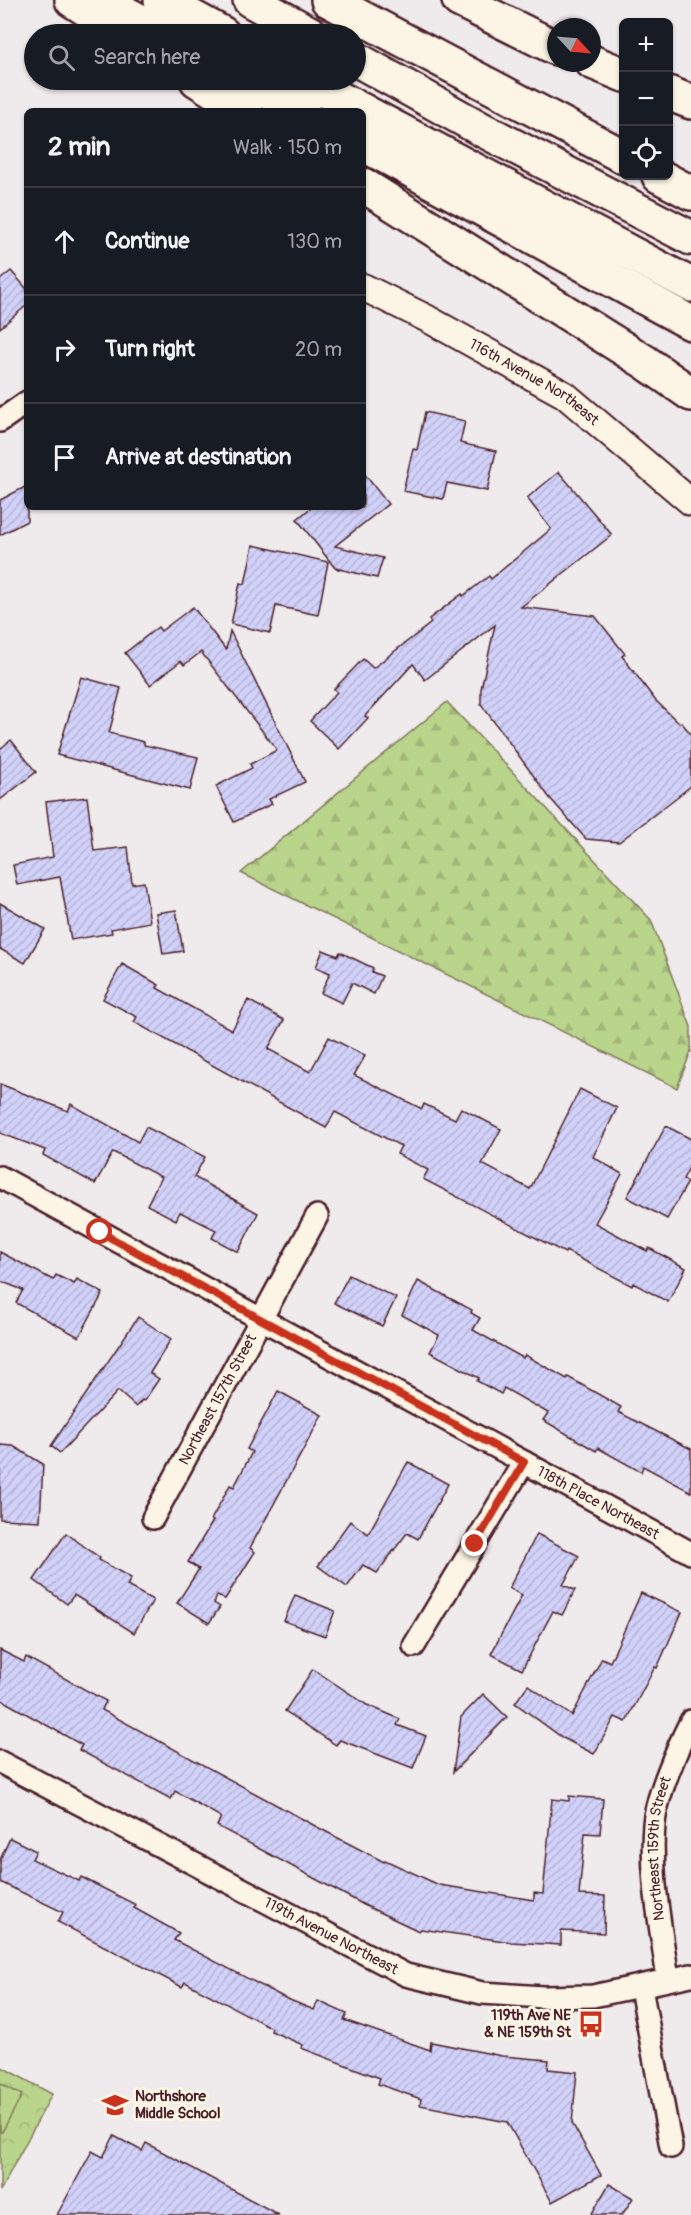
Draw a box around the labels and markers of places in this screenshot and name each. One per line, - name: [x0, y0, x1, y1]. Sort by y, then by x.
- place label: 119th Ave NE & NE 159th St: [484, 2006, 572, 2042]
- bus stop icon: 119th Ave NE & NE 159th St: [576, 2009, 606, 2039]
- place label: Northshore Middle School: [135, 2087, 220, 2123]
- school or university icon: Northshore Middle School: [100, 2090, 130, 2120]

